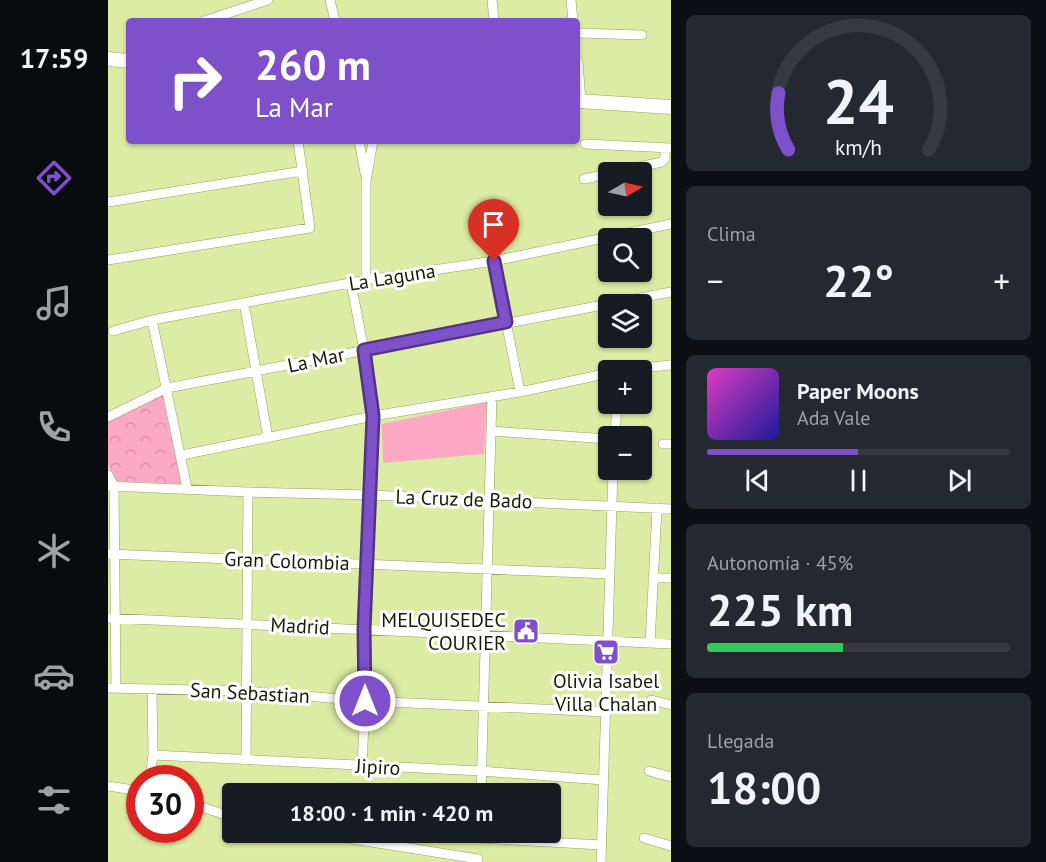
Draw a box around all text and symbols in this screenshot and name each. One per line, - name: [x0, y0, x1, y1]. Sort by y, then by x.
- text: 260 m: [255, 37, 371, 92]
- text: 17:59: [20, 41, 88, 75]
- icon: right: [156, 42, 234, 120]
- text: 24: [823, 60, 894, 141]
- text: La Mar: [255, 90, 333, 124]
- text: km/h: [835, 133, 882, 161]
- icon: directions: [33, 157, 75, 199]
- north arrow: [598, 162, 652, 216]
- map controls: [598, 162, 652, 480]
- pin: [468, 199, 519, 261]
- icon: arrive: [477, 208, 510, 241]
- text: Clima: [707, 221, 756, 247]
- button: search: [598, 228, 652, 282]
- text: 22°: [823, 251, 894, 309]
- street label: La Laguna: [347, 257, 437, 297]
- text: −: [707, 259, 724, 302]
- text: +: [993, 259, 1010, 302]
- icon: music: [33, 282, 75, 324]
- button: layers: [598, 294, 652, 348]
- street label: La Mar: [285, 341, 347, 379]
- button: +: [598, 360, 652, 414]
- text: Paper Moons: [797, 377, 919, 405]
- text: Ada Vale: [797, 405, 870, 431]
- icon: phone: [33, 406, 75, 448]
- button: −: [598, 426, 652, 480]
- icon: previous: [741, 464, 774, 497]
- icon: pause: [842, 464, 875, 497]
- icon: next: [943, 464, 976, 497]
- street label: La Cruz de Bado: [395, 484, 533, 514]
- icon: climate: [33, 530, 75, 572]
- street label: Gran Colombia: [224, 546, 350, 576]
- text: Autonomía · 45%: [707, 550, 853, 576]
- text: 225 km: [707, 580, 853, 638]
- place label: MELQUISEDEC COURIER: [381, 607, 506, 656]
- street label: Madrid: [270, 611, 330, 641]
- public building icon: MELQUISEDEC COURIER: [511, 616, 541, 646]
- supermarket icon: Olivia Isabel Villa Chalan: [591, 637, 621, 667]
- icon: car: [33, 655, 75, 697]
- place label: Olivia Isabel Villa Chalan: [553, 668, 659, 717]
- position arrow: [333, 669, 397, 733]
- street label: San Sebastian: [190, 677, 310, 709]
- text: Llegada: [707, 728, 774, 754]
- street label: Jipiro: [354, 753, 401, 781]
- text: 18:00: [707, 758, 821, 816]
- speed limit sign: 30: [126, 765, 204, 843]
- icon: filters: [33, 779, 75, 821]
- text: 18:00 · 1 min · 420 m: [290, 799, 493, 827]

